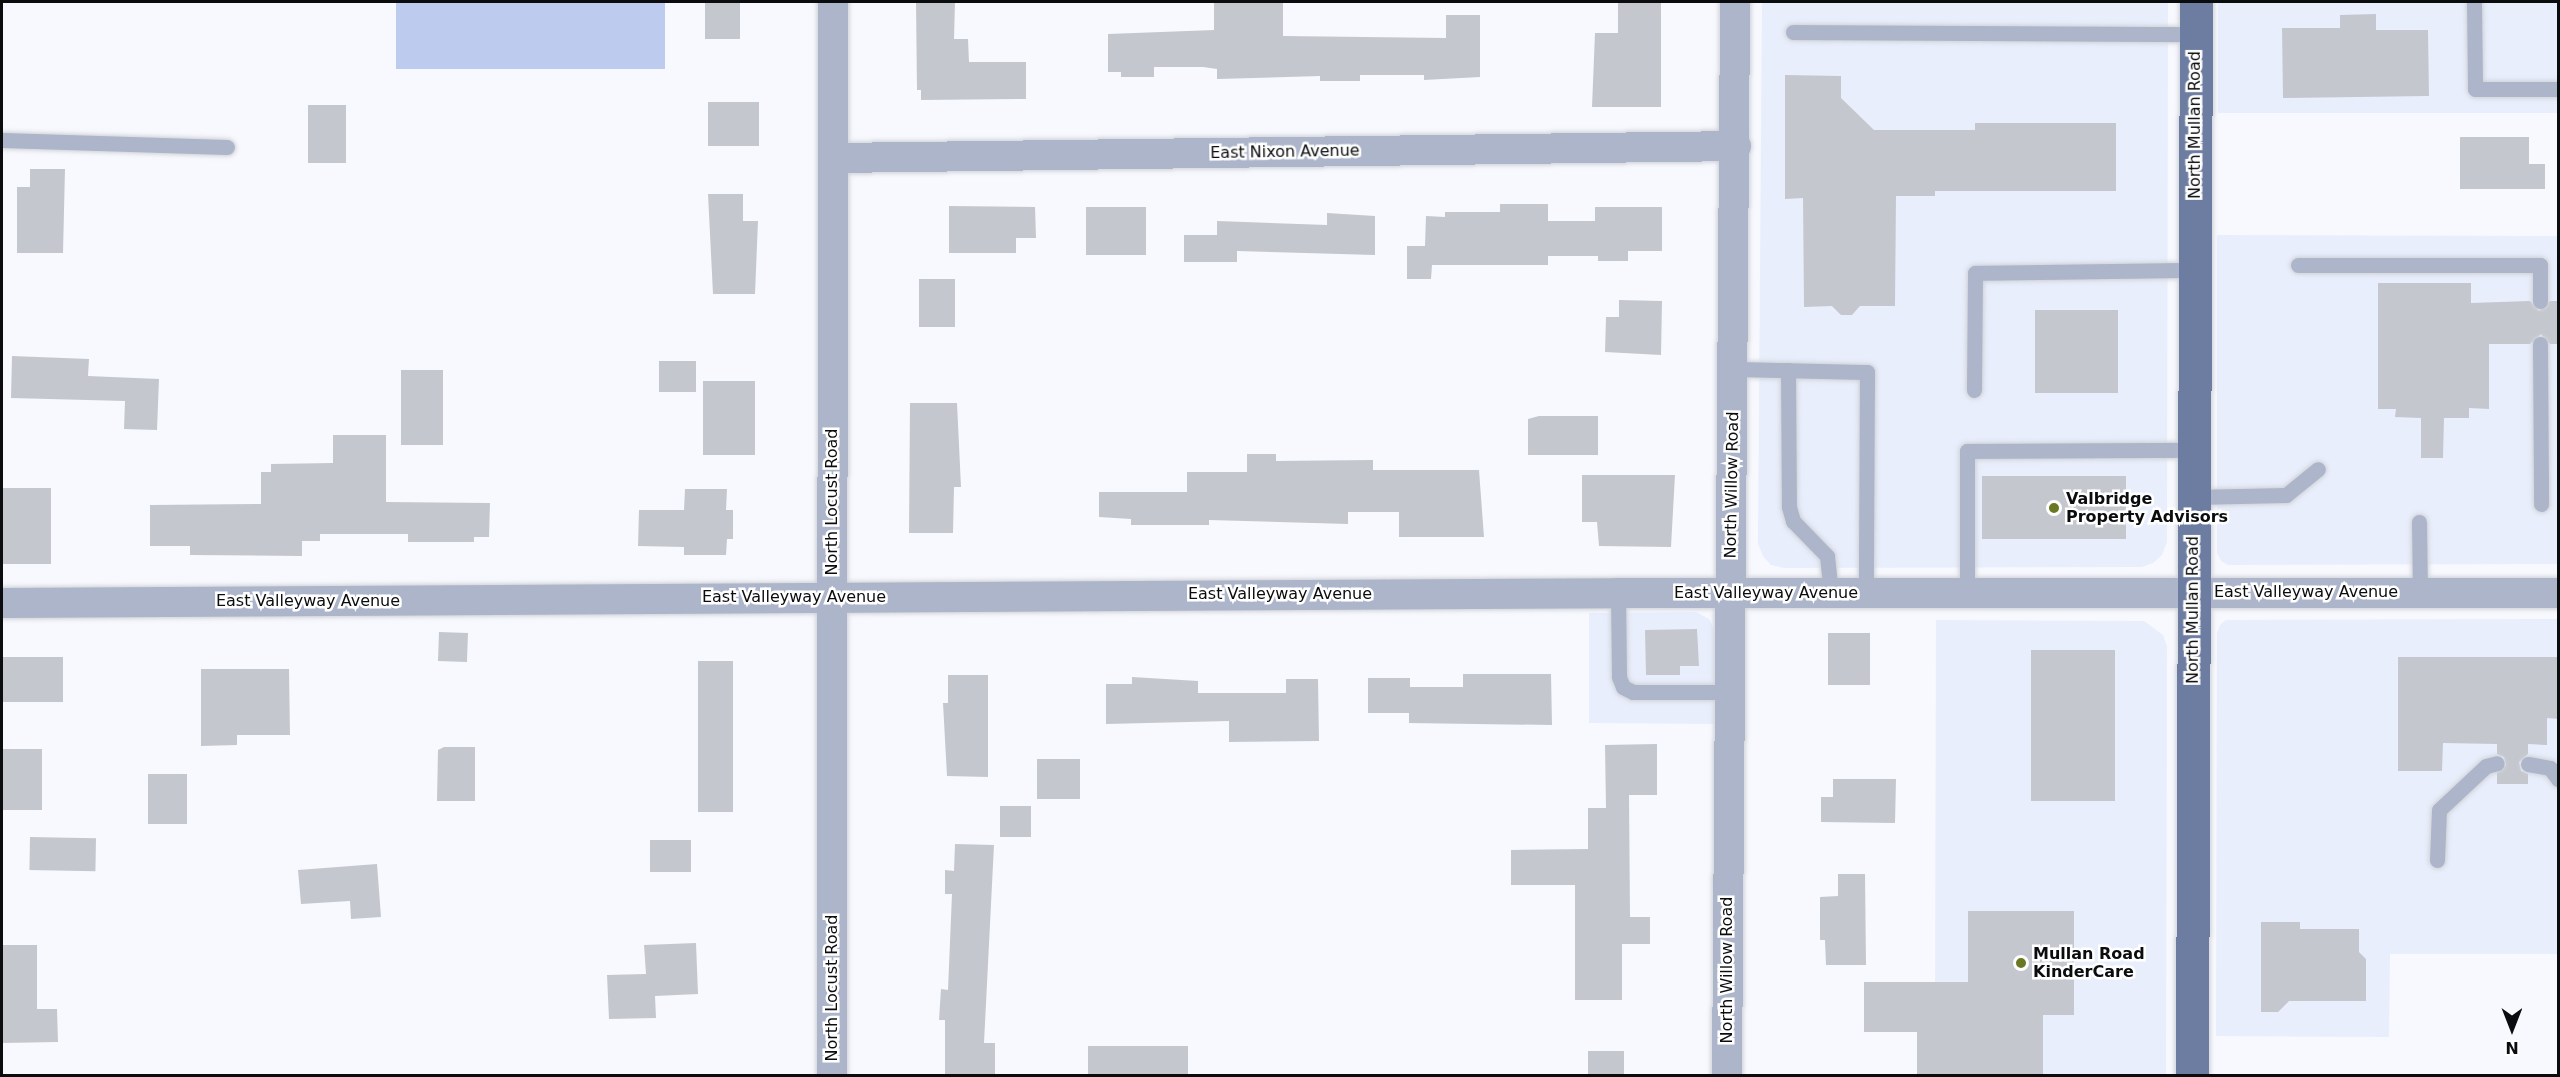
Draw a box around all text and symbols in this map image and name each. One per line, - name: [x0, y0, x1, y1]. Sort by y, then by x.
- street label: North Mullan Road: [2185, 51, 2205, 199]
- street label: East Nixon Avenue: [1210, 141, 1360, 163]
- street label: North Willow Road: [1721, 411, 1743, 559]
- street label: North Locust Road: [822, 428, 842, 576]
- place label: Valbridge Property Advisors: [2066, 489, 2228, 527]
- marker: Valbridge Property Advisors: [2047, 501, 2061, 515]
- street label: North Mullan Road: [2183, 536, 2203, 684]
- street label: East Valleyway Avenue: [2214, 582, 2398, 602]
- street label: East Valleyway Avenue: [1674, 583, 1858, 603]
- street label: East Valleyway Avenue: [1188, 584, 1372, 604]
- street label: East Valleyway Avenue: [702, 587, 886, 607]
- street label: East Valleyway Avenue: [216, 591, 400, 611]
- street label: North Willow Road: [1717, 897, 1737, 1043]
- street label: North Locust Road: [822, 914, 842, 1062]
- place label: Mullan Road KinderCare: [2033, 944, 2145, 982]
- marker: Mullan Road KinderCare: [2014, 956, 2028, 970]
- north arrow: [2482, 999, 2542, 1059]
- text: N: [2505, 1038, 2519, 1057]

